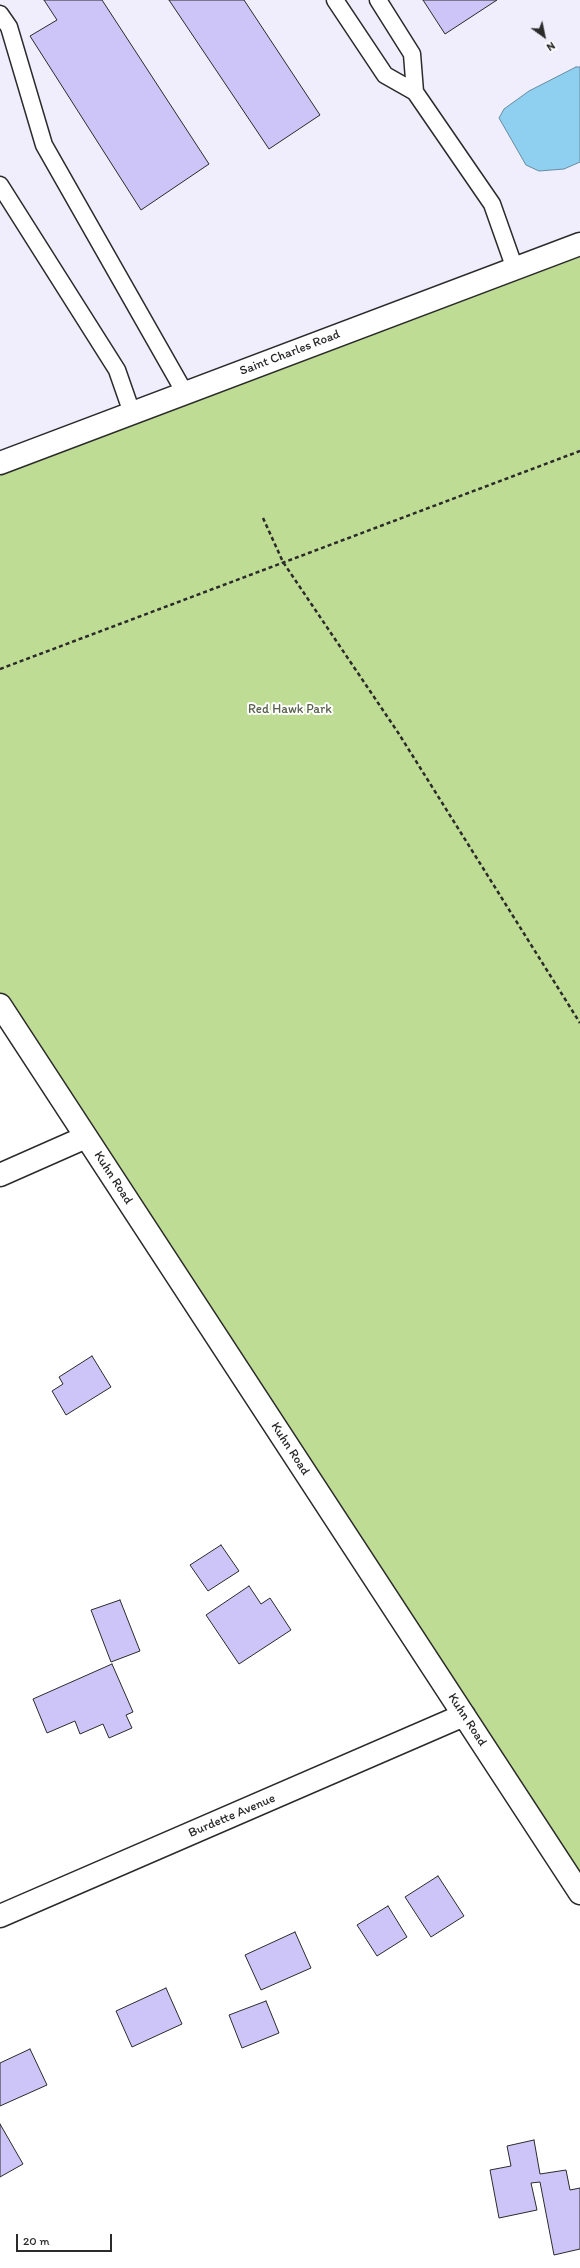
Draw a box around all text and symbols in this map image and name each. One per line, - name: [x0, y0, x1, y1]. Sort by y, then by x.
- north arrow: [524, 16, 564, 56]
- text: N: [544, 39, 557, 54]
- street label: Saint Charles Road: [238, 327, 342, 379]
- park label: Red Hawk Park: [248, 702, 332, 718]
- street label: Kuhn Road: [90, 1149, 136, 1207]
- street label: Kuhn Road: [267, 1420, 313, 1478]
- street label: Kuhn Road: [444, 1691, 490, 1749]
- street label: Burdette Avenue: [186, 1791, 278, 1841]
- scale bar: [18, 2226, 114, 2252]
- text: 20 m: [23, 2234, 50, 2248]

